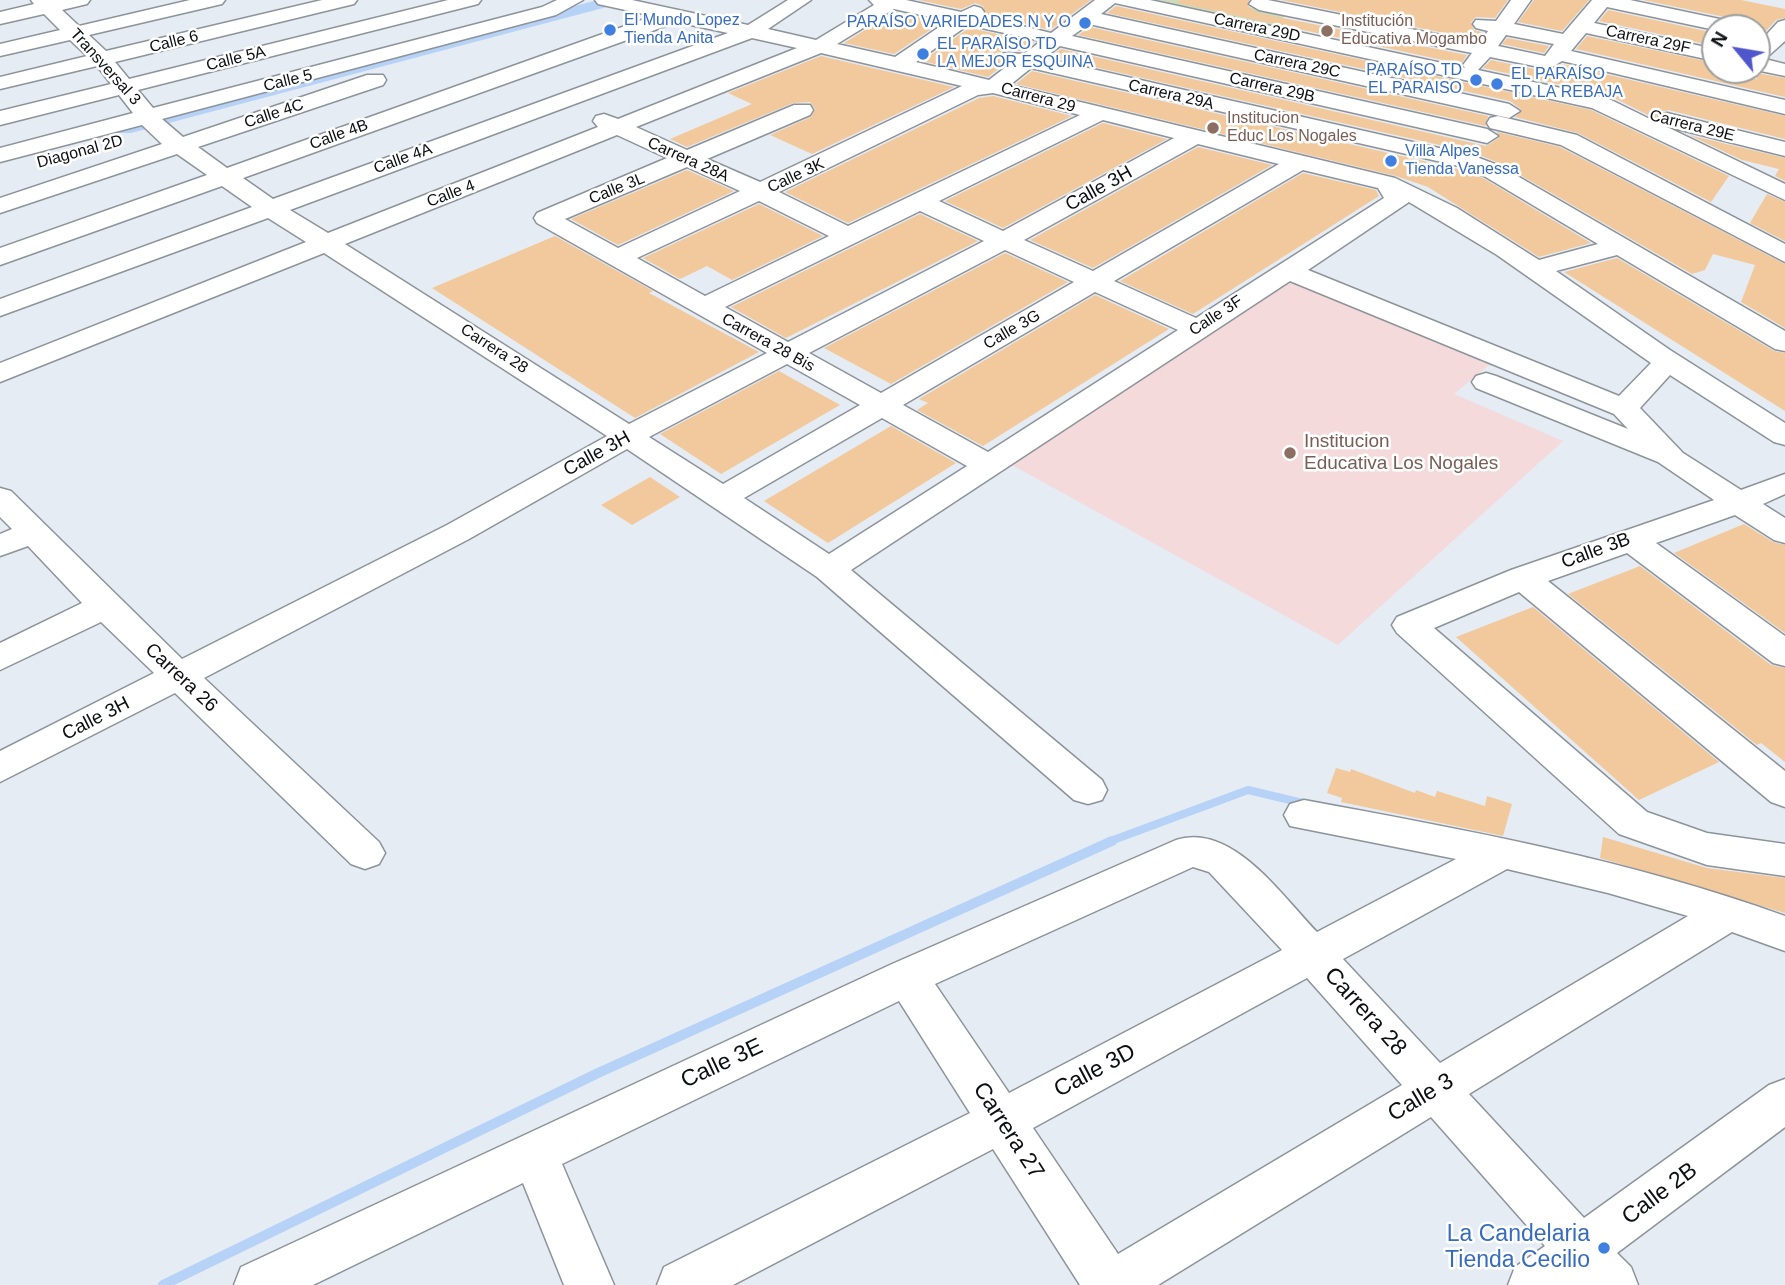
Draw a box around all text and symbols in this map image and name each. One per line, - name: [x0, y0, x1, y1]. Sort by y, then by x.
- street label: Carrera 29D: [1212, 9, 1302, 47]
- place label: El Mundo Lopez Tienda Anita: [624, 11, 740, 49]
- place label: Institución Educativa Mogambo: [1341, 12, 1487, 50]
- place label: PARAÍSO VARIEDADES N Y O: [847, 13, 1071, 33]
- north arrow: [1701, 14, 1771, 84]
- marker: PARAÍSO VARIEDADES N Y O: [1077, 15, 1093, 31]
- marker: El Mundo Lopez Tienda Anita: [602, 22, 618, 38]
- street label: Carrera 29F: [1604, 22, 1692, 58]
- marker: Institución Educativa Mogambo: [1319, 23, 1335, 39]
- street label: Transversal 3: [66, 25, 144, 109]
- street label: Calle 6: [148, 27, 200, 57]
- text: N: [1707, 28, 1732, 50]
- place label: EL PARAÍSO TD LA MEJOR ESQUINA: [937, 35, 1093, 73]
- street label: Calle 5A: [204, 42, 268, 76]
- street label: Carrera 29C: [1252, 45, 1342, 83]
- marker: EL PARAÍSO TD LA MEJOR ESQUINA: [915, 46, 931, 62]
- place label: PARAÍSO TD EL PARAISO: [1366, 61, 1462, 99]
- place label: EL PARAÍSO TD LA REBAJA: [1511, 65, 1623, 103]
- street label: Calle 5: [262, 66, 314, 96]
- street label: Carrera 29B: [1227, 69, 1317, 107]
- marker: PARAÍSO TD EL PARAISO: [1468, 72, 1484, 88]
- street label: Carrera 29A: [1126, 76, 1216, 114]
- marker: EL PARAÍSO TD LA REBAJA: [1489, 76, 1505, 92]
- street label: Carrera 29: [999, 79, 1077, 117]
- street label: Calle 4C: [242, 95, 306, 133]
- street label: Carrera 29E: [1647, 106, 1737, 146]
- place label: Institucion Educ Los Nogales: [1227, 109, 1357, 147]
- street label: Calle 4B: [307, 116, 371, 154]
- marker: Institucion Educ Los Nogales: [1205, 120, 1221, 136]
- street label: Diagonal 2D: [35, 131, 125, 173]
- street label: Carrera 28A: [644, 134, 732, 186]
- street label: Calle 4A: [371, 140, 435, 178]
- place label: Villa Alpes Tienda Vanessa: [1405, 142, 1519, 180]
- marker: Villa Alpes Tienda Vanessa: [1383, 153, 1399, 169]
- street label: Calle 3K: [765, 155, 827, 197]
- street label: Calle 3H: [1062, 161, 1136, 217]
- street label: Calle 3L: [586, 169, 648, 209]
- street label: Calle 4: [424, 176, 478, 212]
- street label: Calle 3F: [1186, 292, 1246, 340]
- street label: Calle 3G: [980, 306, 1044, 354]
- street label: Carrera 28 Bis: [718, 310, 818, 376]
- street label: Carrera 28: [457, 320, 531, 378]
- street label: Calle 3H: [560, 426, 634, 482]
- place label: Institucion Educativa Los Nogales: [1304, 431, 1498, 475]
- marker: Institucion Educativa Los Nogales: [1282, 445, 1298, 461]
- street label: Calle 3B: [1558, 528, 1634, 574]
- street label: Carrera 26: [140, 639, 222, 717]
- street label: Calle 3H: [58, 692, 134, 746]
- street label: Carrera 28: [1318, 962, 1412, 1062]
- street label: Calle 3E: [677, 1033, 767, 1095]
- street label: Calle 3D: [1050, 1038, 1140, 1104]
- street label: Calle 3: [1383, 1068, 1459, 1128]
- street label: Carrera 27: [966, 1077, 1050, 1185]
- street label: Calle 2B: [1617, 1157, 1703, 1231]
- place label: La Candelaria Tienda Cecilio: [1445, 1221, 1590, 1275]
- marker: La Candelaria Tienda Cecilio: [1596, 1240, 1612, 1256]

